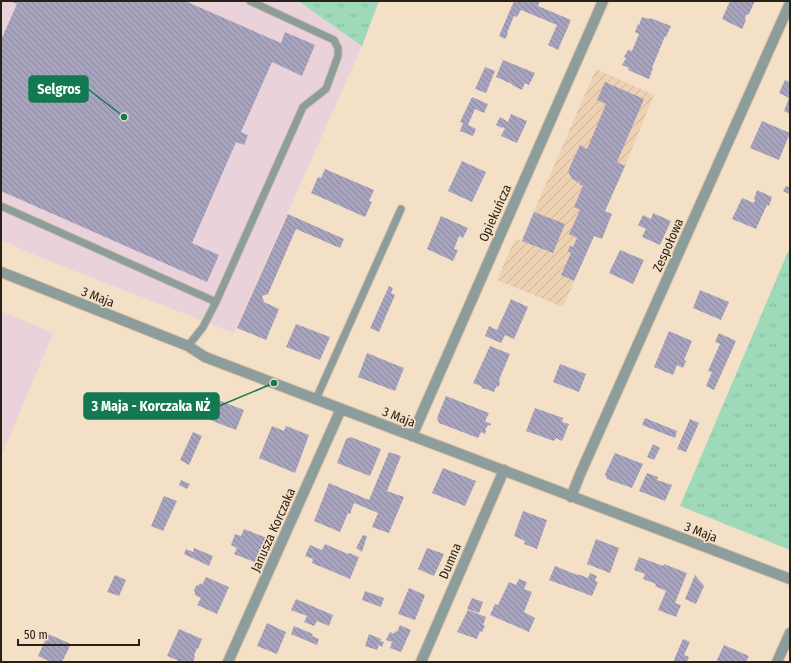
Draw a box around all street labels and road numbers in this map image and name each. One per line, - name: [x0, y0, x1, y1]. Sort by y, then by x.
- street label: Opiekuńcza: [476, 182, 514, 244]
- street label: Zespołowa: [650, 216, 686, 274]
- street label: 3 Maja: [79, 284, 117, 310]
- street label: 3 Maja: [380, 404, 418, 430]
- street label: Janusza Korczaka: [248, 486, 298, 574]
- street label: 3 Maja: [682, 519, 720, 545]
- street label: Dumna: [436, 541, 464, 581]

